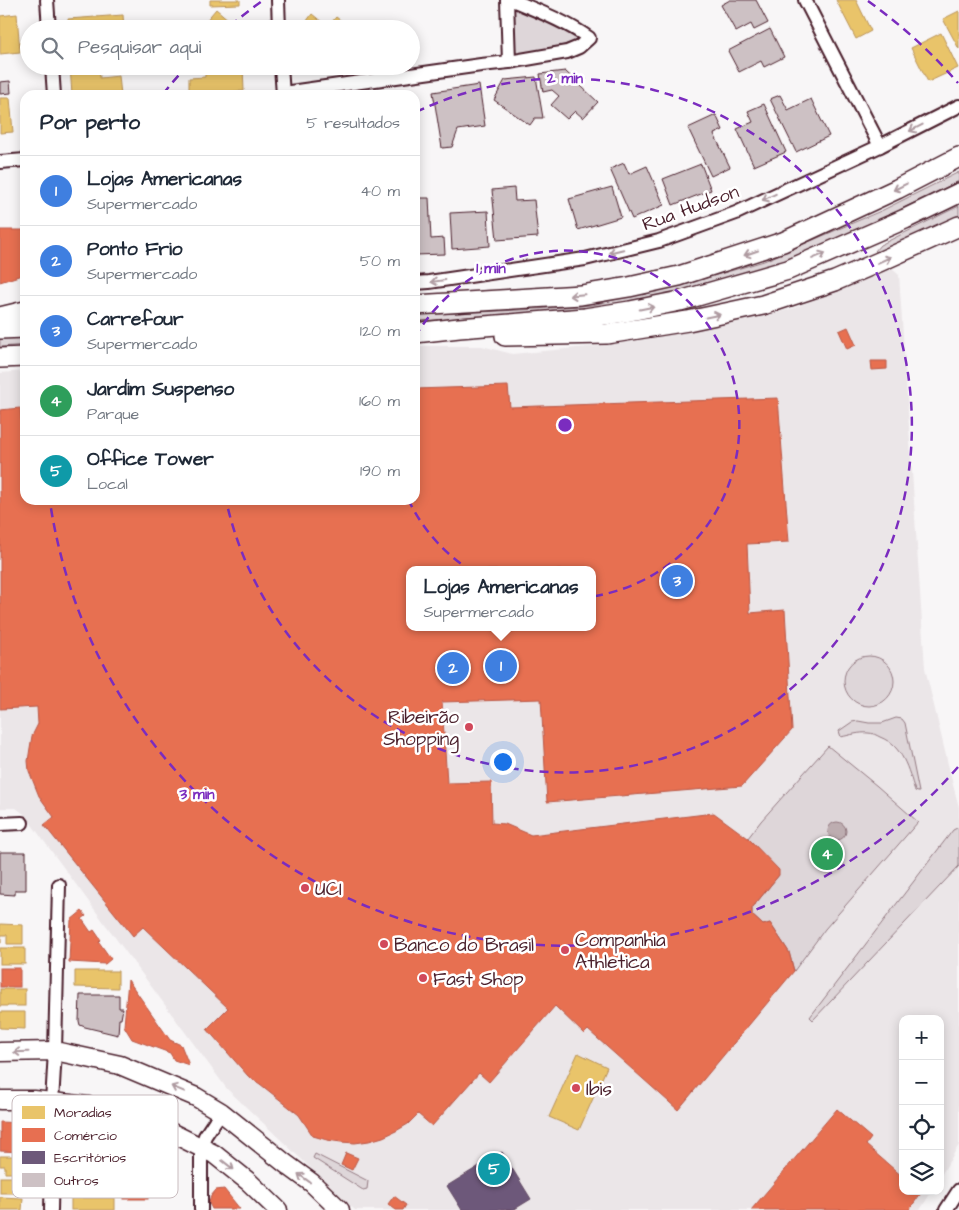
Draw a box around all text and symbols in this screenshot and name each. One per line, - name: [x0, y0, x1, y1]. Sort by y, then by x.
- search box: [20, 20, 420, 75]
- icon: search: [38, 34, 66, 62]
- text: Pesquisar aqui: [78, 34, 201, 61]
- text: 2 min: [546, 68, 584, 89]
- text: Por perto: [40, 108, 140, 137]
- text: 5 resultados: [306, 112, 400, 134]
- one-way arrow: [908, 123, 923, 133]
- text: Lojas Americanas: [87, 166, 242, 193]
- street label: Rua Hudson: [638, 178, 743, 238]
- text: 1: [55, 180, 57, 202]
- text: 40 m: [360, 180, 400, 202]
- one-way arrow: [893, 183, 908, 192]
- text: Supermercado: [87, 193, 197, 215]
- one-way arrow: [762, 193, 777, 203]
- text: Ponto Frio: [87, 236, 182, 263]
- one-way arrow: [608, 247, 624, 257]
- one-way arrow: [744, 249, 760, 258]
- text: 2: [51, 250, 61, 272]
- text: 50 m: [360, 250, 400, 272]
- one-way arrow: [811, 251, 826, 261]
- one-way arrow: [876, 255, 891, 265]
- text: 1 min: [476, 258, 506, 279]
- text: Supermercado: [87, 263, 197, 285]
- one-way arrow: [431, 276, 447, 286]
- one-way arrow: [569, 290, 585, 300]
- one-way arrow: [638, 303, 654, 312]
- text: Carrefour: [87, 306, 183, 333]
- one-way arrow: [705, 311, 721, 320]
- text: 3: [52, 320, 60, 342]
- text: 120 m: [360, 320, 400, 342]
- text: Supermercado: [87, 333, 197, 355]
- text: Jardim Suspenso: [87, 376, 234, 403]
- text: 4: [51, 390, 61, 412]
- text: 160 m: [359, 390, 400, 412]
- text: Parque: [87, 403, 139, 425]
- centre of rings: [556, 416, 574, 434]
- text: Office Tower: [87, 446, 214, 473]
- text: 5: [50, 460, 62, 482]
- text: 190 m: [360, 460, 400, 482]
- text: Local: [87, 473, 128, 495]
- pin: 3: [661, 562, 693, 600]
- popup: [406, 566, 596, 631]
- text: Lojas Americanas: [423, 574, 579, 601]
- text: Supermercado: [423, 601, 534, 623]
- pin: 1: [485, 647, 517, 685]
- pin: 2: [437, 649, 469, 687]
- place label: Ribeirão Shopping: [383, 704, 459, 754]
- marker: Ribeirão Shopping: [463, 721, 475, 733]
- your location: [490, 749, 516, 775]
- text: 3 min: [178, 784, 215, 805]
- pin: 4: [811, 835, 843, 873]
- place label: UCI: [315, 876, 342, 903]
- marker: UCI: [299, 882, 311, 894]
- place label: Companhia Athletica: [575, 927, 666, 976]
- place label: Banco do Brasil: [394, 932, 534, 959]
- marker: Banco do Brasil: [378, 938, 390, 950]
- marker: Companhia Athletica: [559, 944, 571, 956]
- place label: Fast Shop: [433, 966, 524, 993]
- marker: Fast Shop: [417, 972, 429, 984]
- map controls: [899, 1015, 944, 1195]
- button: +: [899, 1015, 944, 1060]
- one-way arrow: [14, 1047, 30, 1056]
- button: −: [899, 1060, 944, 1105]
- place label: Ibis: [586, 1076, 612, 1103]
- marker: Ibis: [570, 1082, 582, 1094]
- one-way arrow: [170, 1084, 185, 1093]
- legend: [12, 1095, 178, 1198]
- text: Moradias: [54, 1103, 112, 1123]
- button: locate: [899, 1105, 944, 1150]
- text: Comércio: [54, 1126, 117, 1146]
- text: Escritórios: [54, 1148, 126, 1168]
- pin: 5: [478, 1150, 510, 1188]
- button: layers: [899, 1150, 944, 1195]
- one-way arrow: [221, 1159, 234, 1170]
- text: Outros: [54, 1171, 99, 1191]
- one-way arrow: [298, 1172, 311, 1183]

